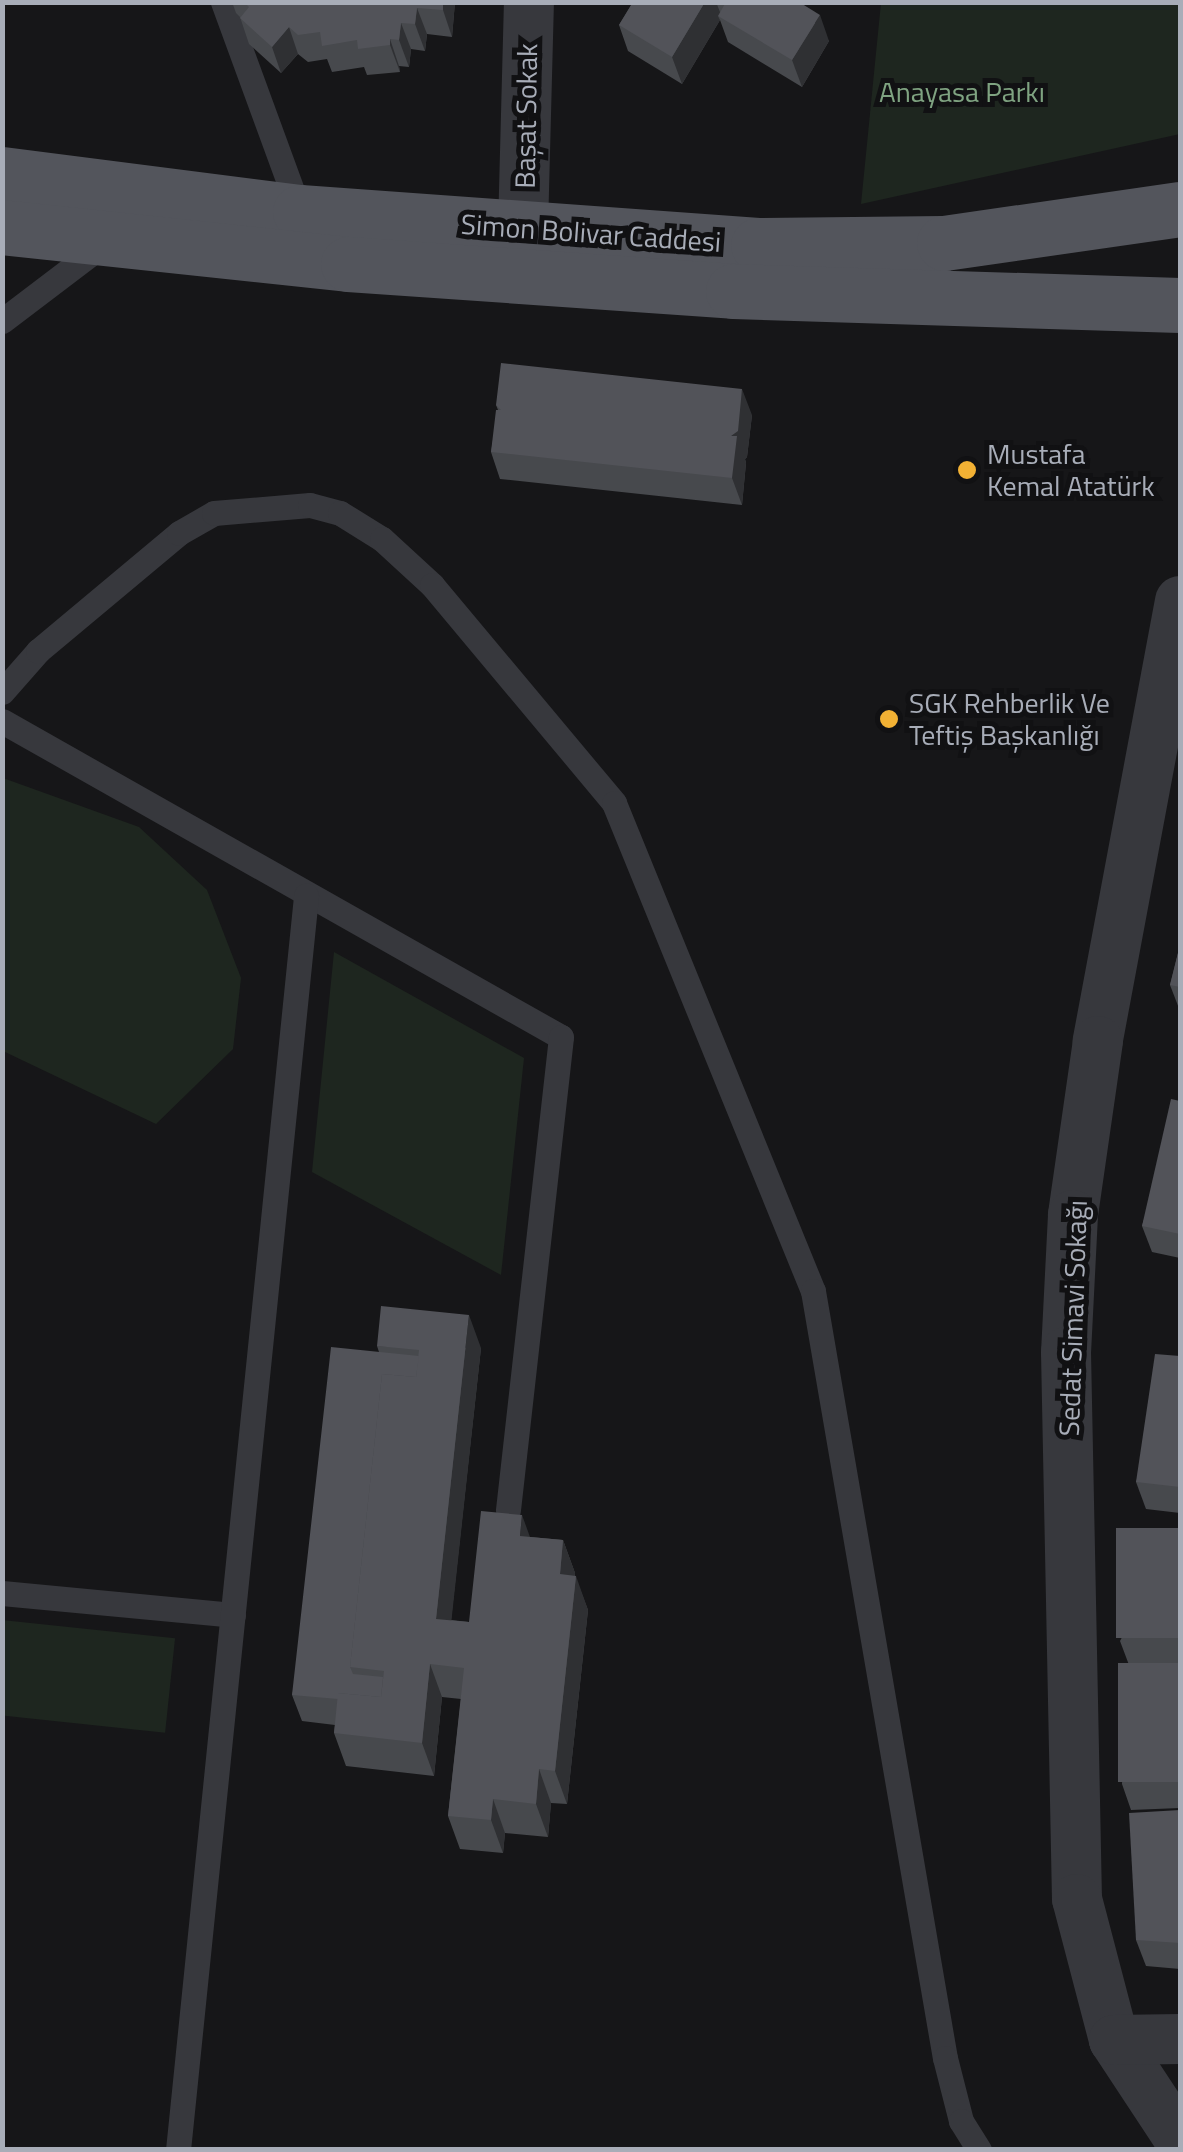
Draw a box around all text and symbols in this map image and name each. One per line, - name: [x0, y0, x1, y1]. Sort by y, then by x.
- street label: Başat Sokak: [508, 43, 544, 189]
- park label: Anayasa Parkı: [879, 75, 1045, 109]
- street label: Simon Bolivar Caddesi: [460, 207, 722, 259]
- place label: Mustafa Kemal Atatürk: [987, 437, 1155, 503]
- marker: Mustafa Kemal Atatürk: [956, 459, 978, 481]
- place label: SGK Rehberlik Ve Teftiş Başkanlığı: [909, 686, 1110, 752]
- marker: SGK Rehberlik Ve Teftiş Başkanlığı: [878, 708, 900, 730]
- street label: Sedat Simavi Sokağı: [1052, 1199, 1094, 1437]

